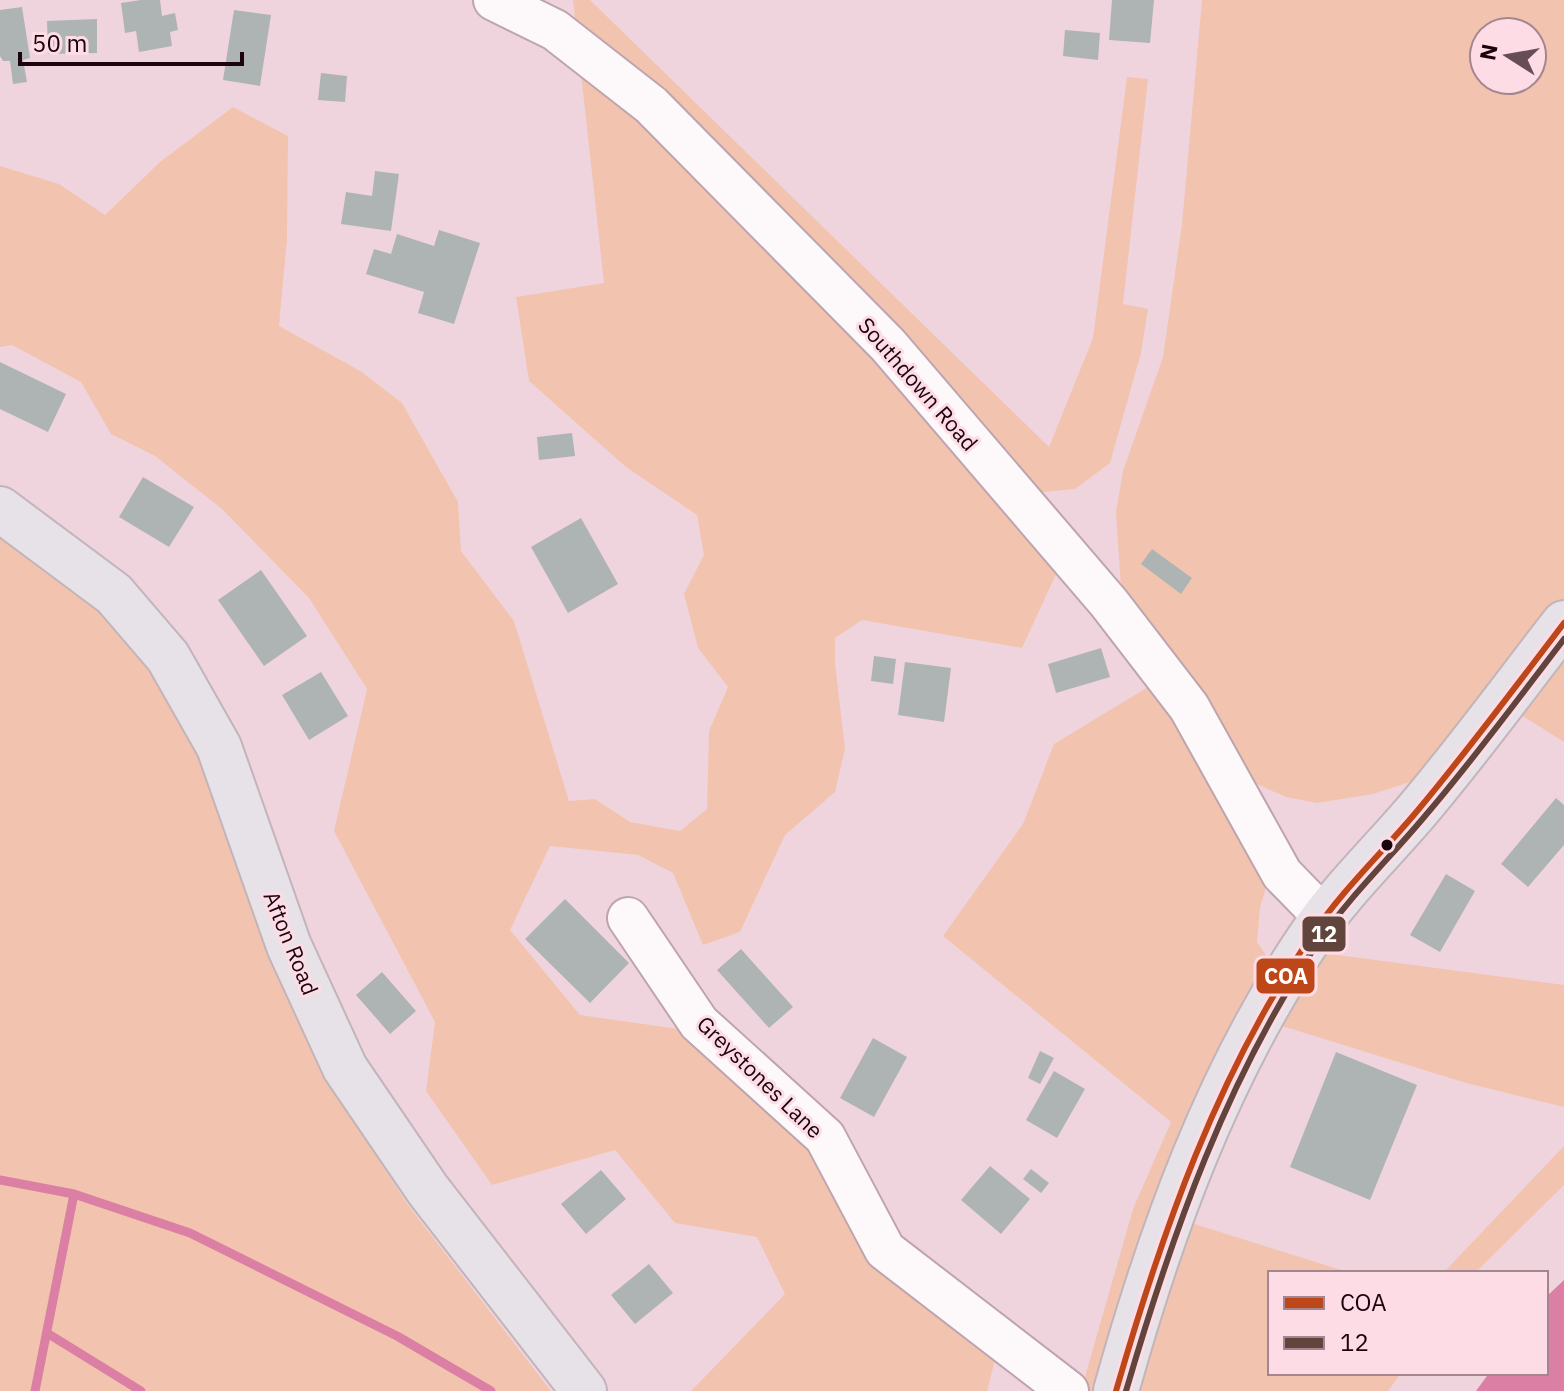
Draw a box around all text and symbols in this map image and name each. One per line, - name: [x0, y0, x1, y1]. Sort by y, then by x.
- scale bar: [20, 16, 242, 66]
- north arrow: [1468, 16, 1548, 96]
- text: 50 m: [32, 27, 87, 59]
- text: N: [1472, 41, 1504, 63]
- street label: Southdown Road: [852, 311, 984, 457]
- unlabelled marker: [1379, 837, 1395, 853]
- street label: Afton Road: [258, 887, 325, 999]
- line badge: 12: [1301, 915, 1347, 953]
- text: 12: [1311, 919, 1337, 948]
- line badge: COA: [1255, 957, 1316, 995]
- text: COA: [1264, 961, 1308, 990]
- street label: Greystones Lane: [691, 1009, 830, 1144]
- legend: [1268, 1271, 1548, 1375]
- text: COA: [1340, 1286, 1387, 1318]
- text: 12: [1340, 1326, 1369, 1358]

